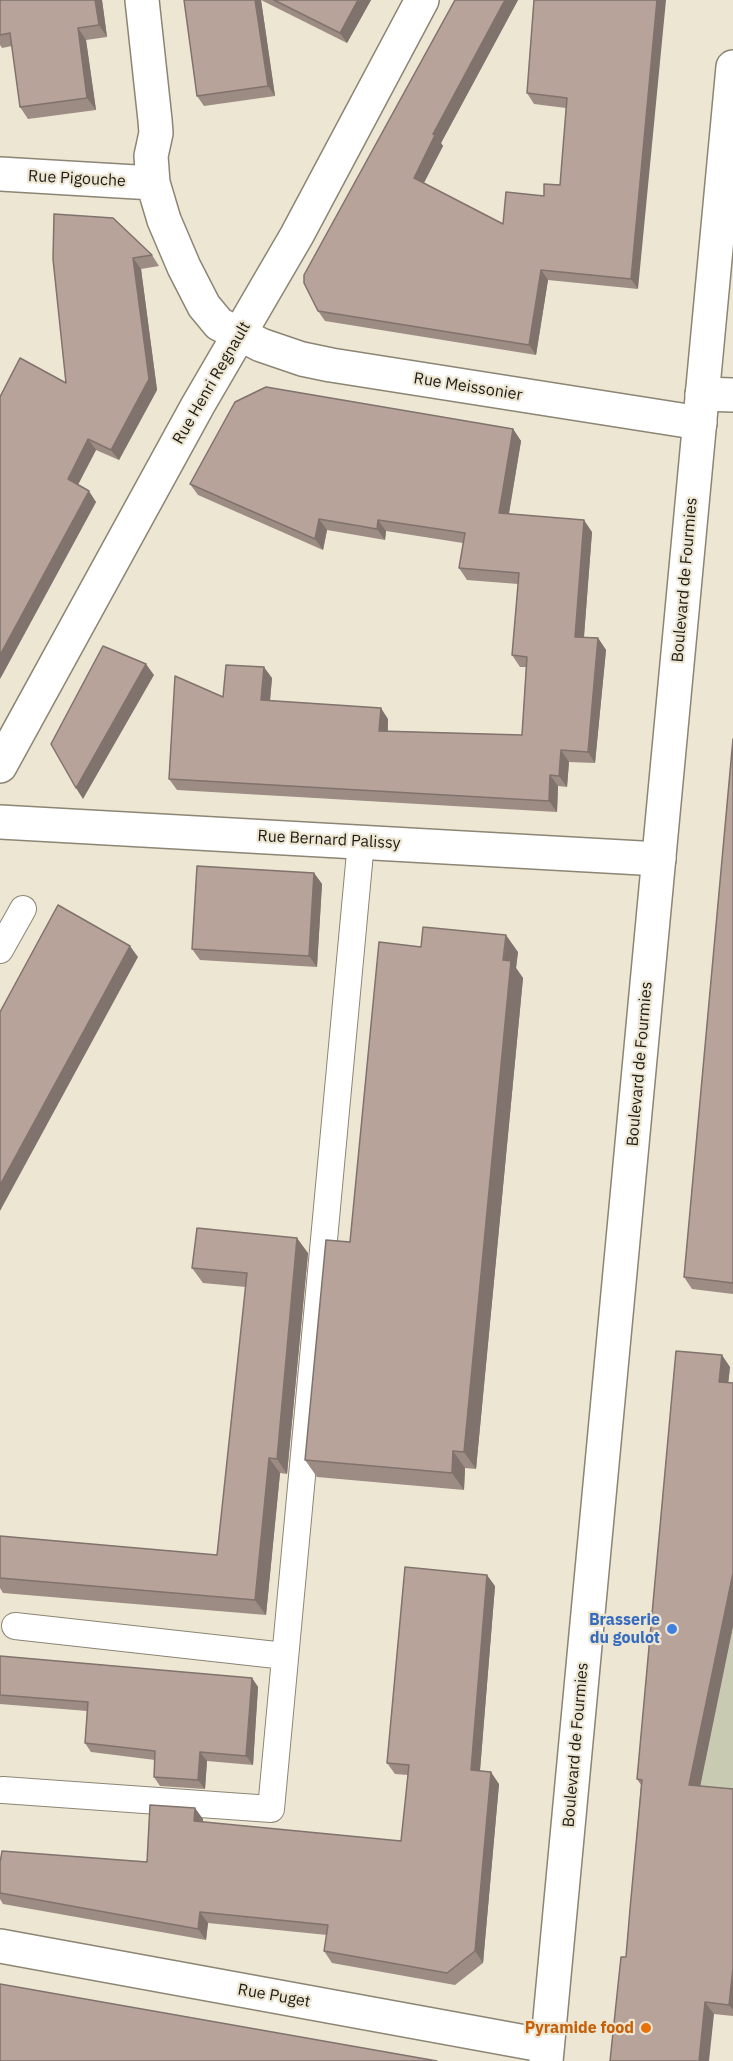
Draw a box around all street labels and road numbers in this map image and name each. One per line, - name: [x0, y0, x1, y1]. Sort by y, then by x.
- street label: Rue Pigouche: [28, 167, 126, 191]
- street label: Rue Henri Regnault: [169, 318, 255, 448]
- street label: Rue Meissonier: [412, 369, 524, 405]
- street label: Boulevard de Fourmies: [668, 497, 702, 663]
- street label: Rue Bernard Palissy: [257, 827, 401, 853]
- street label: Boulevard de Fourmies: [623, 981, 657, 1147]
- street label: Boulevard de Fourmies: [559, 1662, 593, 1828]
- street label: Rue Puget: [236, 1980, 312, 2012]

